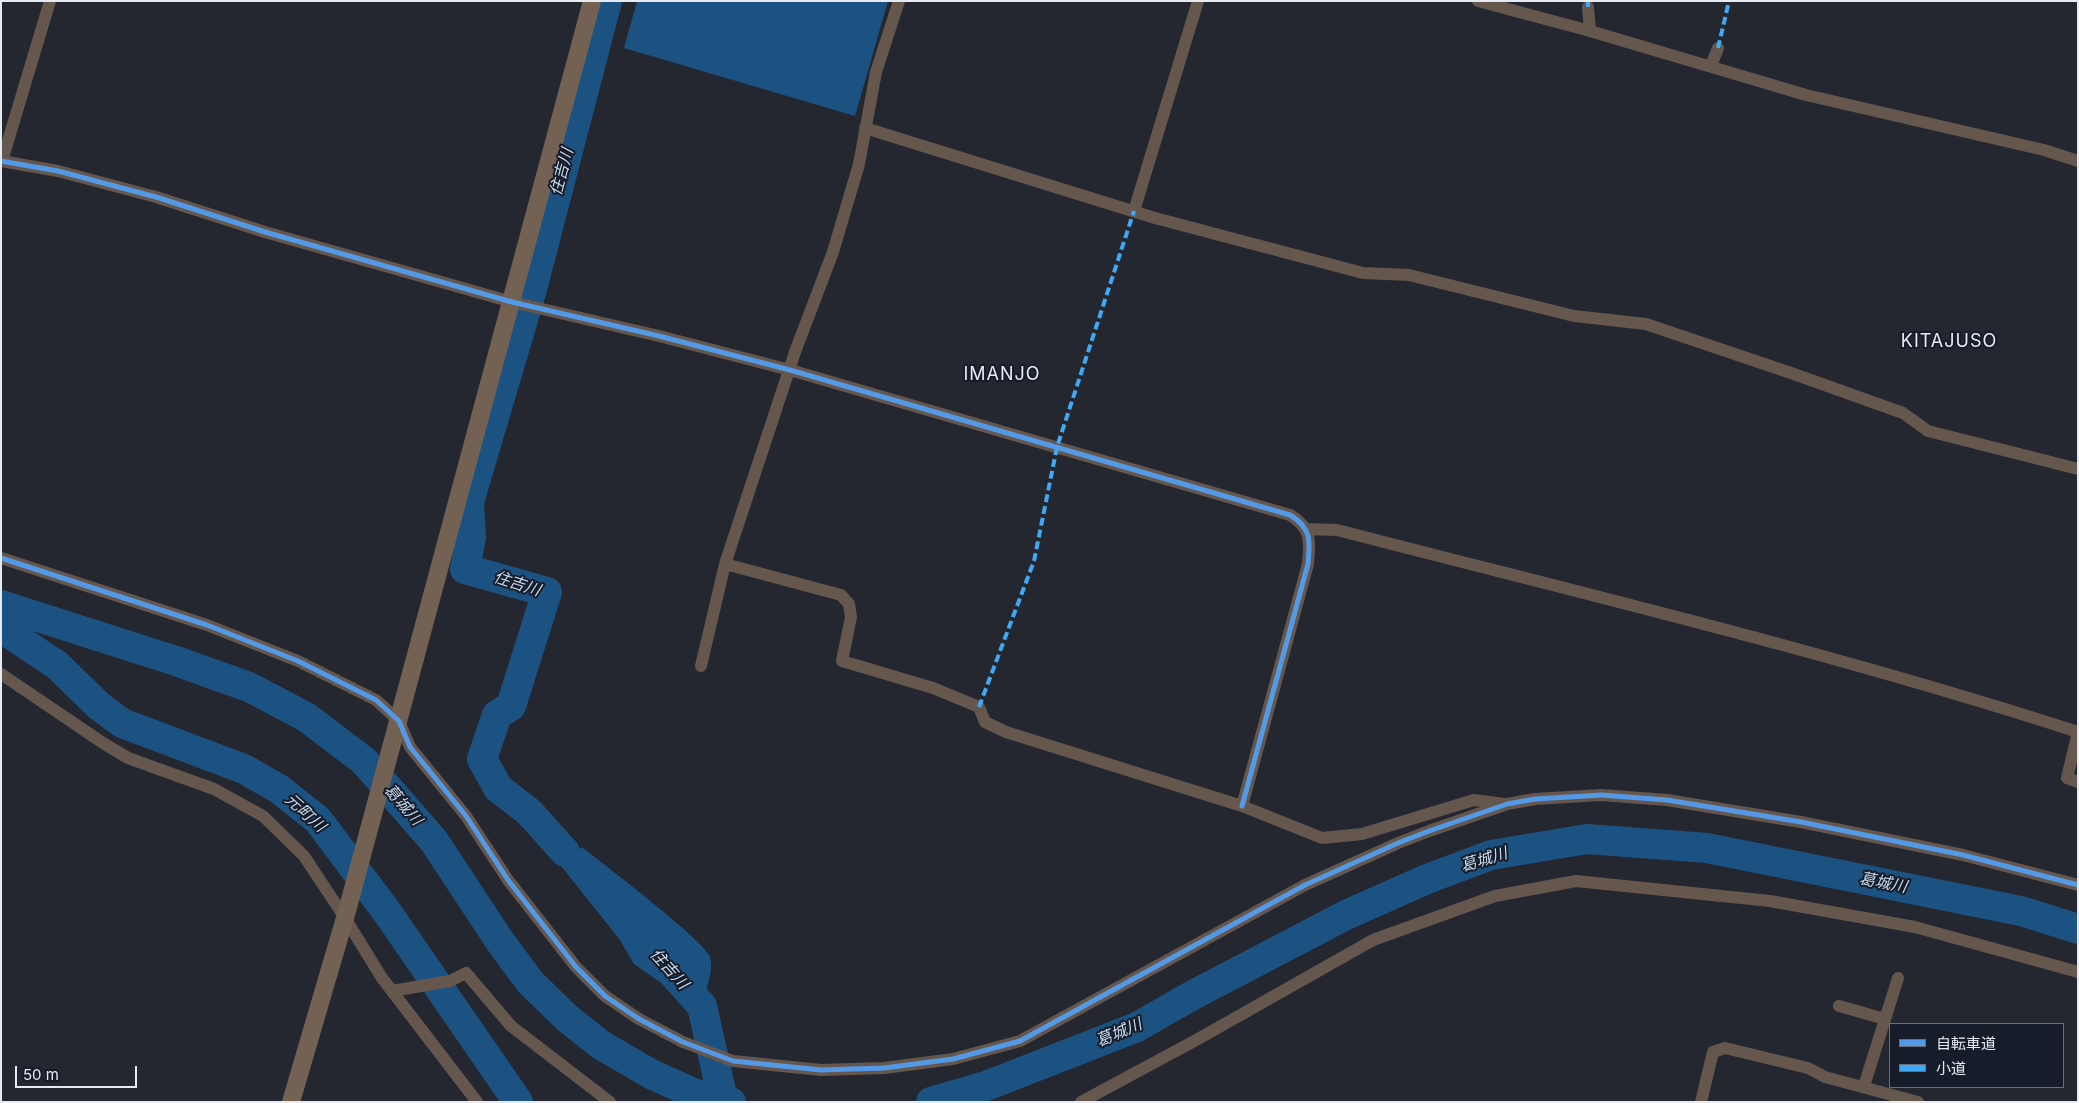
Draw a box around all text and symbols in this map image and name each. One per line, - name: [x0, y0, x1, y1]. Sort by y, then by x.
- water label: 住吉川: [547, 146, 577, 198]
- district label: KITAJUSO: [1900, 331, 1998, 353]
- district label: IMANJO: [963, 364, 1041, 386]
- water label: 住吉川: [491, 567, 543, 601]
- water label: 葛城川: [380, 781, 426, 829]
- water label: 元町川: [281, 790, 329, 836]
- water label: 葛城川: [1458, 844, 1510, 876]
- water label: 葛城川: [1858, 869, 1908, 897]
- water label: 住吉川: [646, 945, 692, 993]
- water label: 葛城川: [1093, 1015, 1145, 1051]
- legend: [1889, 1023, 2064, 1088]
- text: 自転車道: [1936, 1034, 1996, 1053]
- scale bar: [18, 1056, 140, 1088]
- text: 小道: [1936, 1059, 1966, 1078]
- text: 50 m: [23, 1065, 59, 1084]

